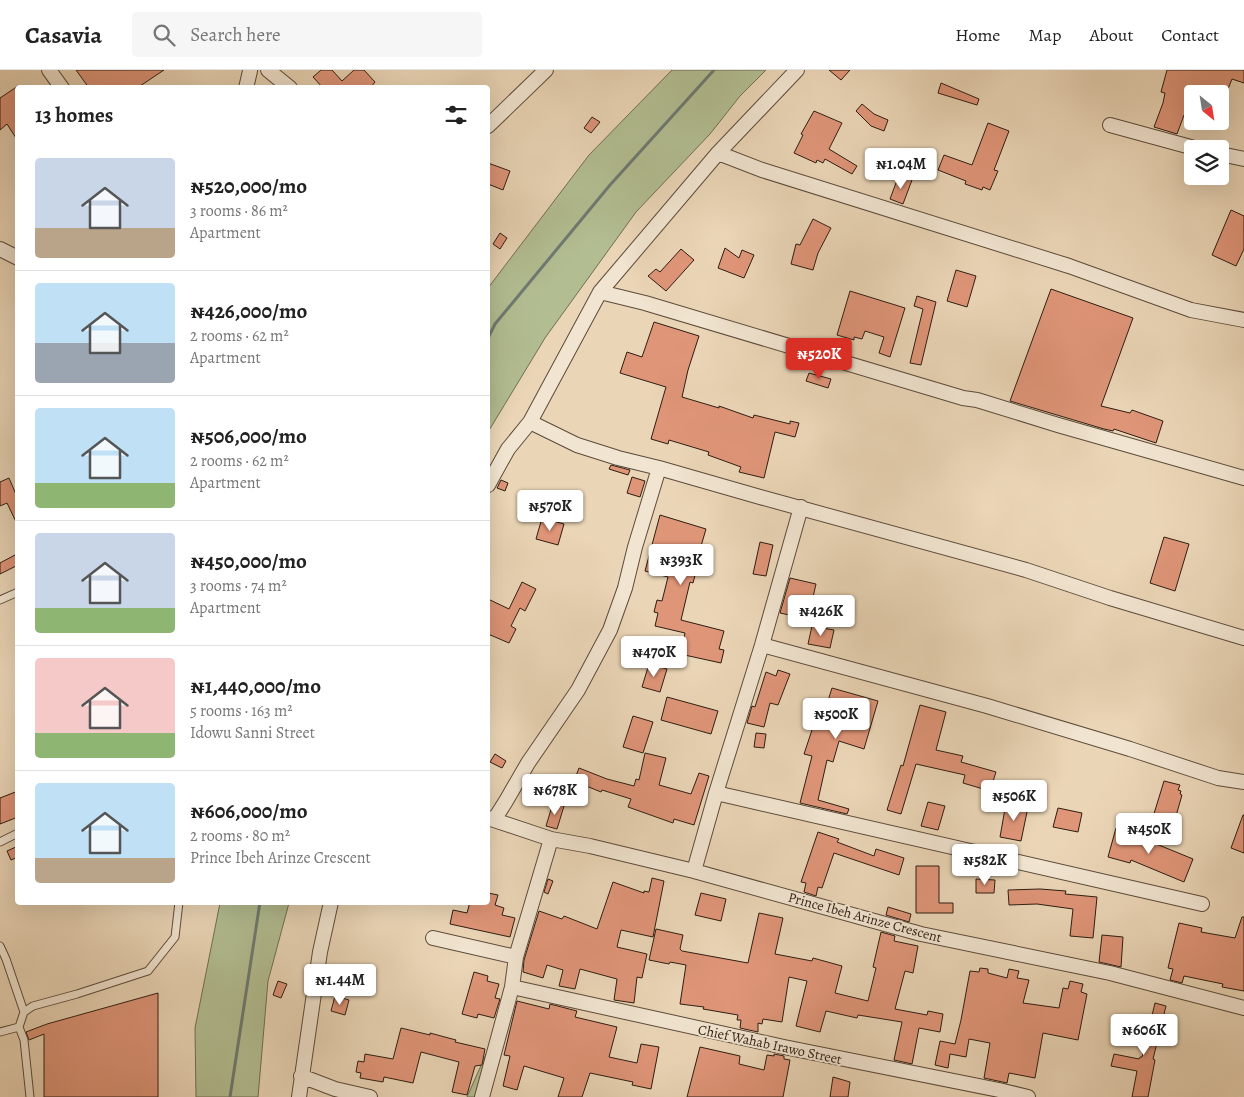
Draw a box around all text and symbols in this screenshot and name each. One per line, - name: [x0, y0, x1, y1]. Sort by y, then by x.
- search box: [132, 12, 482, 57]
- text: Casavia: [25, 19, 102, 51]
- icon: search: [150, 21, 178, 49]
- text: Search here: [190, 22, 281, 48]
- text: Home: [955, 23, 1000, 47]
- text: Map: [1028, 23, 1061, 47]
- text: About: [1089, 23, 1133, 47]
- text: Contact: [1161, 23, 1219, 47]
- north arrow: [1184, 85, 1229, 130]
- map controls: [1184, 85, 1229, 185]
- text: 13 homes: [35, 101, 113, 129]
- icon: filters: [442, 101, 470, 129]
- button: layers: [1184, 140, 1229, 185]
- pin: ₦1.04M: [860, 148, 942, 190]
- text: ₦1.04M: [876, 153, 926, 175]
- text: ₦520,000/mo: [190, 172, 307, 200]
- icon: home: [75, 178, 135, 238]
- text: 3 rooms · 86 m²: [190, 200, 288, 222]
- text: Apartment: [190, 222, 261, 244]
- text: ₦426,000/mo: [190, 297, 307, 325]
- icon: home: [75, 303, 135, 363]
- text: 2 rooms · 62 m²: [190, 325, 289, 347]
- pin: ₦520K: [784, 338, 854, 380]
- text: ₦520K: [797, 343, 841, 365]
- text: Apartment: [190, 347, 261, 369]
- text: ₦506,000/mo: [190, 422, 307, 450]
- icon: home: [75, 428, 135, 488]
- text: 2 rooms · 62 m²: [190, 450, 289, 472]
- text: Apartment: [190, 472, 261, 494]
- pin: ₦570K: [515, 490, 585, 532]
- text: ₦570K: [528, 495, 572, 517]
- pin: ₦393K: [646, 544, 716, 586]
- text: ₦450,000/mo: [190, 547, 307, 575]
- text: ₦393K: [660, 549, 702, 571]
- icon: home: [75, 553, 135, 613]
- text: 3 rooms · 74 m²: [190, 575, 287, 597]
- pin: ₦426K: [786, 594, 856, 637]
- text: Apartment: [190, 597, 261, 619]
- text: ₦426K: [799, 600, 843, 622]
- pin: ₦470K: [619, 636, 689, 678]
- text: ₦470K: [632, 641, 676, 663]
- text: ₦1,440,000/mo: [190, 672, 321, 700]
- icon: home: [75, 678, 135, 738]
- pin: ₦500K: [801, 698, 871, 740]
- text: 5 rooms · 163 m²: [190, 700, 292, 722]
- text: ₦500K: [814, 703, 858, 725]
- text: Idowu Sanni Street: [190, 722, 315, 744]
- pin: ₦678K: [520, 774, 590, 816]
- text: ₦678K: [533, 779, 577, 801]
- pin: ₦506K: [979, 780, 1049, 822]
- text: ₦506K: [992, 785, 1036, 807]
- text: ₦606,000/mo: [190, 797, 308, 825]
- icon: home: [75, 803, 135, 863]
- pin: ₦450K: [1114, 812, 1184, 855]
- text: ₦450K: [1127, 818, 1171, 840]
- text: 2 rooms · 80 m²: [190, 825, 290, 847]
- pin: ₦582K: [950, 844, 1020, 886]
- text: Prince Ibeh Arinze Crescent: [190, 847, 371, 869]
- text: ₦582K: [963, 849, 1007, 871]
- street label: Prince Ibeh Arinze Crescent: [786, 888, 944, 947]
- pin: ₦1.44M: [299, 964, 381, 1006]
- text: ₦1.44M: [315, 969, 365, 991]
- pin: ₦606K: [1109, 1014, 1179, 1056]
- text: ₦606K: [1122, 1019, 1166, 1041]
- street label: Chief Wahab Irawo Street: [696, 1020, 844, 1069]

